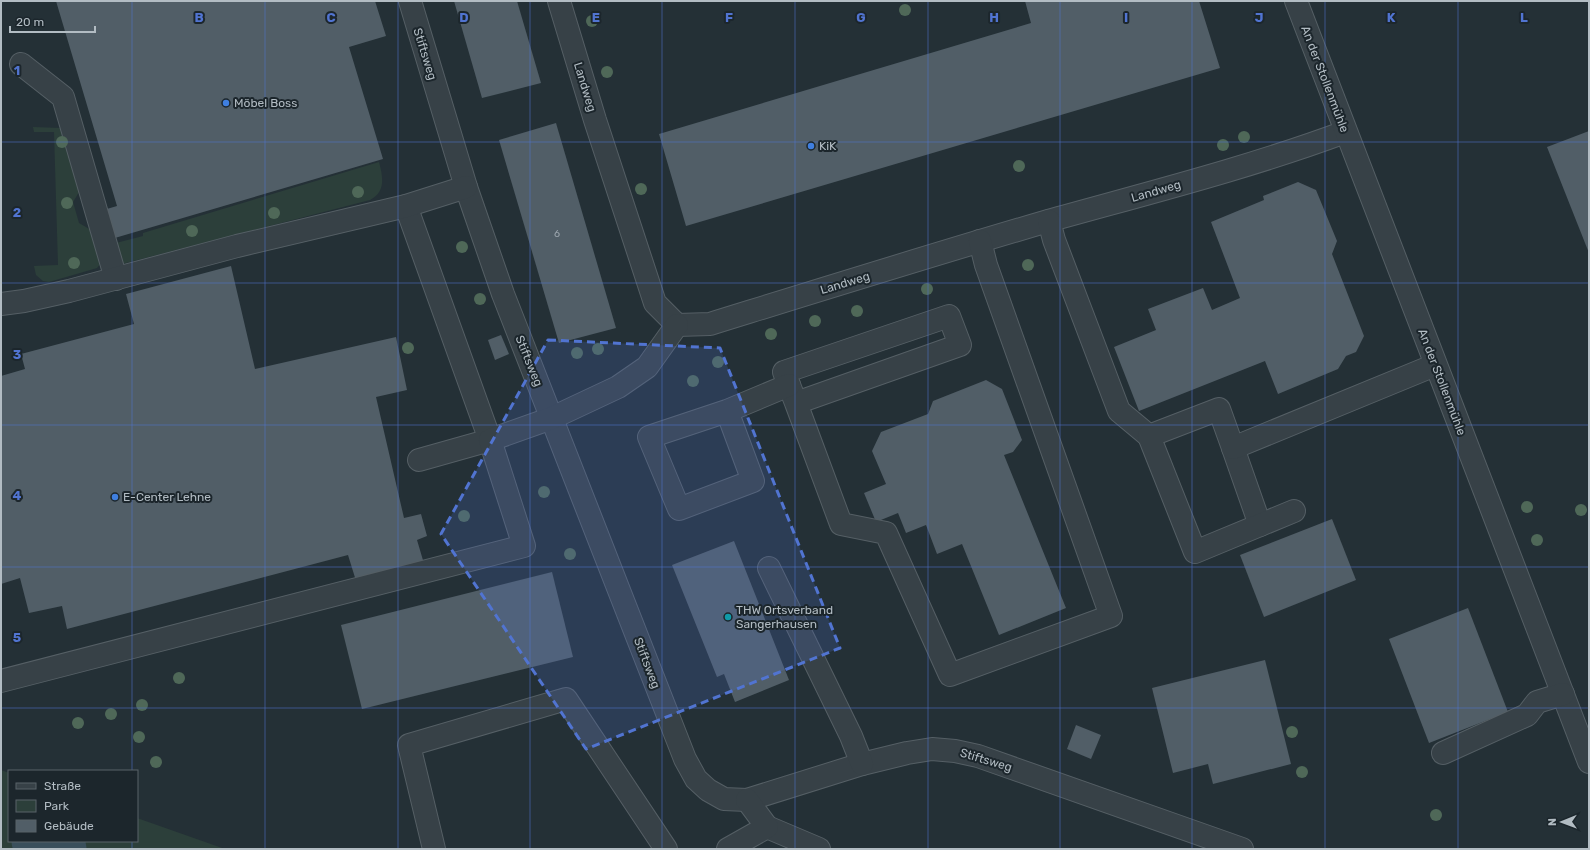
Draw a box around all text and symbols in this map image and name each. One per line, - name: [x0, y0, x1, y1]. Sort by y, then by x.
- scale bar: [10, 8, 95, 34]
- text: B: [194, 10, 204, 25]
- text: C: [326, 10, 336, 25]
- text: D: [459, 10, 469, 25]
- text: E: [592, 10, 600, 25]
- text: F: [725, 10, 733, 25]
- text: G: [856, 10, 866, 25]
- text: H: [989, 10, 999, 25]
- text: I: [1124, 10, 1128, 25]
- text: J: [1255, 10, 1263, 25]
- text: K: [1387, 10, 1396, 25]
- text: L: [1520, 10, 1528, 25]
- text: 20 m: [16, 15, 44, 29]
- street label: An der Stollenmühle: [1298, 24, 1352, 135]
- street label: Stiftsweg: [410, 26, 440, 82]
- street label: Landweg: [571, 61, 599, 113]
- text: 1: [14, 63, 20, 78]
- place label: Möbel Boss: [234, 96, 297, 110]
- marker: Möbel Boss: [221, 98, 231, 108]
- place label: KiK: [819, 139, 837, 153]
- marker: KiK: [806, 141, 816, 151]
- street label: Landweg: [1129, 177, 1183, 205]
- text: 2: [13, 205, 21, 220]
- house number: 6: [554, 228, 560, 240]
- street label: Landweg: [819, 269, 871, 297]
- street label: An der Stollenmühle: [1415, 327, 1469, 438]
- street label: Stiftsweg: [512, 333, 546, 389]
- text: 3: [13, 347, 22, 362]
- text: 4: [13, 488, 22, 503]
- place label: E-Center Lehne: [123, 490, 211, 504]
- marker: E-Center Lehne: [110, 492, 120, 502]
- place label: THW Ortsverband Sangerhausen: [736, 603, 833, 631]
- marker: THW Ortsverband Sangerhausen: [723, 612, 733, 622]
- text: 5: [13, 630, 21, 645]
- street label: Stiftsweg: [631, 635, 663, 691]
- street label: Stiftsweg: [958, 745, 1014, 775]
- legend: [8, 770, 138, 842]
- text: Straße: [44, 779, 81, 793]
- text: Park: [44, 799, 70, 813]
- north arrow: [1542, 802, 1582, 842]
- text: N: [1546, 818, 1559, 826]
- text: Gebäude: [44, 819, 94, 833]

